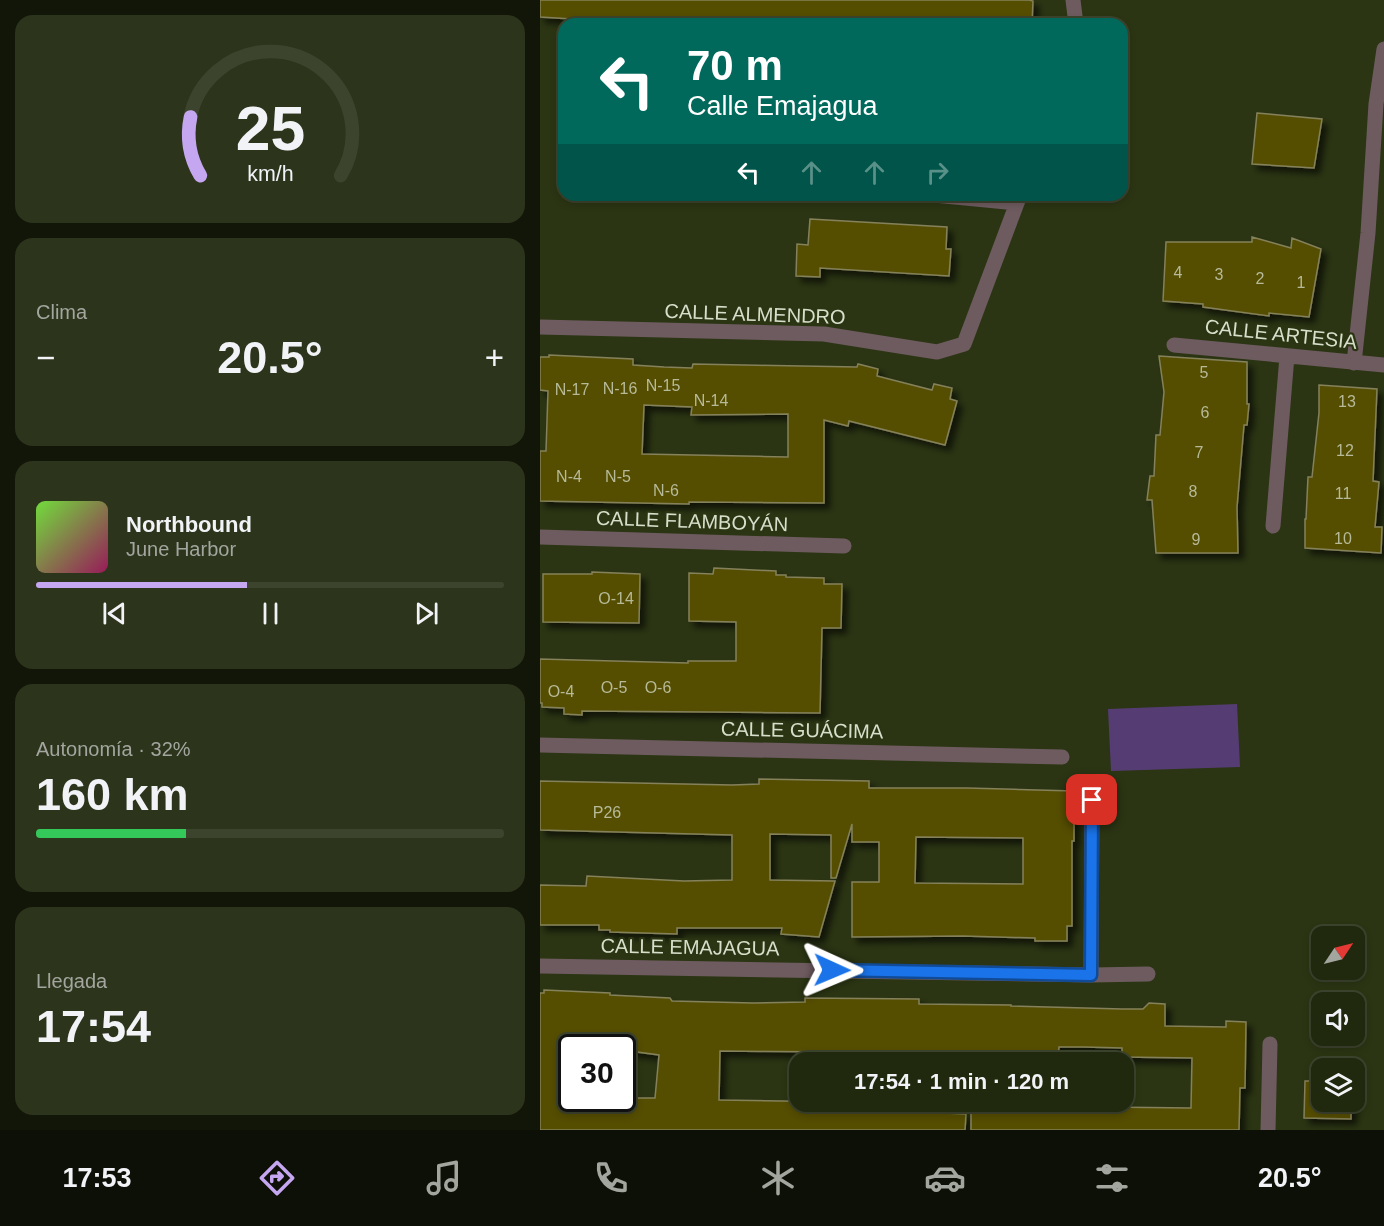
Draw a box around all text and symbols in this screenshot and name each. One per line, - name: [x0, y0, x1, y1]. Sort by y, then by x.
- icon: left: [588, 42, 666, 120]
- text: 70 m: [687, 42, 783, 89]
- text: Calle Emajagua: [687, 91, 878, 121]
- text: 25: [235, 94, 305, 163]
- icon: left: [732, 156, 765, 189]
- icon: ahead: [795, 156, 828, 189]
- icon: ahead: [858, 156, 891, 189]
- icon: right: [921, 156, 954, 189]
- text: km/h: [247, 162, 293, 186]
- house number: 4: [1174, 264, 1183, 281]
- house number: 3: [1215, 266, 1224, 283]
- house number: 2: [1256, 270, 1265, 287]
- house number: 1: [1297, 274, 1306, 291]
- street label: CALLE ALMENDRO: [664, 300, 846, 328]
- text: Clima: [36, 301, 87, 323]
- street label: CALLE ARTESIA: [1204, 315, 1359, 353]
- text: 20.5°: [217, 332, 323, 383]
- text: −: [36, 339, 55, 376]
- text: +: [485, 339, 504, 376]
- house number: 5: [1200, 364, 1209, 381]
- house number: N-15: [646, 377, 680, 394]
- house number: N-16: [603, 380, 637, 397]
- house number: N-17: [555, 381, 589, 398]
- house number: N-14: [694, 392, 728, 409]
- house number: 13: [1338, 393, 1356, 410]
- house number: 6: [1201, 404, 1210, 421]
- house number: 12: [1336, 442, 1354, 459]
- house number: 7: [1195, 444, 1204, 461]
- house number: N-4: [556, 468, 582, 485]
- house number: N-5: [605, 468, 631, 485]
- house number: N-6: [653, 482, 679, 499]
- house number: 8: [1189, 483, 1198, 500]
- house number: 11: [1335, 485, 1351, 502]
- street label: CALLE FLAMBOYÁN: [596, 507, 788, 535]
- text: Northbound: [126, 512, 252, 537]
- house number: 10: [1334, 530, 1352, 547]
- house number: 9: [1192, 531, 1201, 548]
- text: June Harbor: [126, 538, 236, 560]
- house number: O-14: [598, 590, 634, 607]
- icon: previous: [98, 597, 131, 630]
- icon: pause: [254, 597, 287, 630]
- icon: next: [410, 597, 443, 630]
- house number: O-5: [601, 679, 627, 696]
- house number: O-6: [645, 679, 671, 696]
- house number: O-4: [548, 683, 574, 700]
- street label: CALLE GUÁCIMA: [721, 718, 884, 742]
- text: Autonomía · 32%: [36, 738, 191, 760]
- text: 160 km: [36, 769, 189, 820]
- pin: [1066, 774, 1117, 825]
- icon: arrive: [1075, 783, 1108, 816]
- house number: P26: [593, 804, 621, 821]
- north arrow: [1311, 926, 1365, 980]
- map controls: [1311, 926, 1365, 1112]
- street label: CALLE EMAJAGUA: [600, 934, 780, 960]
- position arrow: [800, 938, 864, 1002]
- text: Llegada: [36, 970, 107, 992]
- button: sound: [1311, 992, 1365, 1046]
- text: 17:54: [36, 1001, 151, 1052]
- speed limit sign: 30: [558, 1034, 636, 1112]
- button: layers: [1311, 1058, 1365, 1112]
- text: 17:54 · 1 min · 120 m: [854, 1069, 1069, 1094]
- icon: directions: [256, 1157, 298, 1199]
- icon: music: [423, 1157, 465, 1199]
- icon: phone: [590, 1157, 632, 1199]
- icon: climate: [757, 1157, 799, 1199]
- icon: car: [924, 1157, 966, 1199]
- icon: filters: [1091, 1157, 1133, 1199]
- text: 17:53: [62, 1163, 132, 1193]
- text: 20.5°: [1258, 1163, 1321, 1193]

